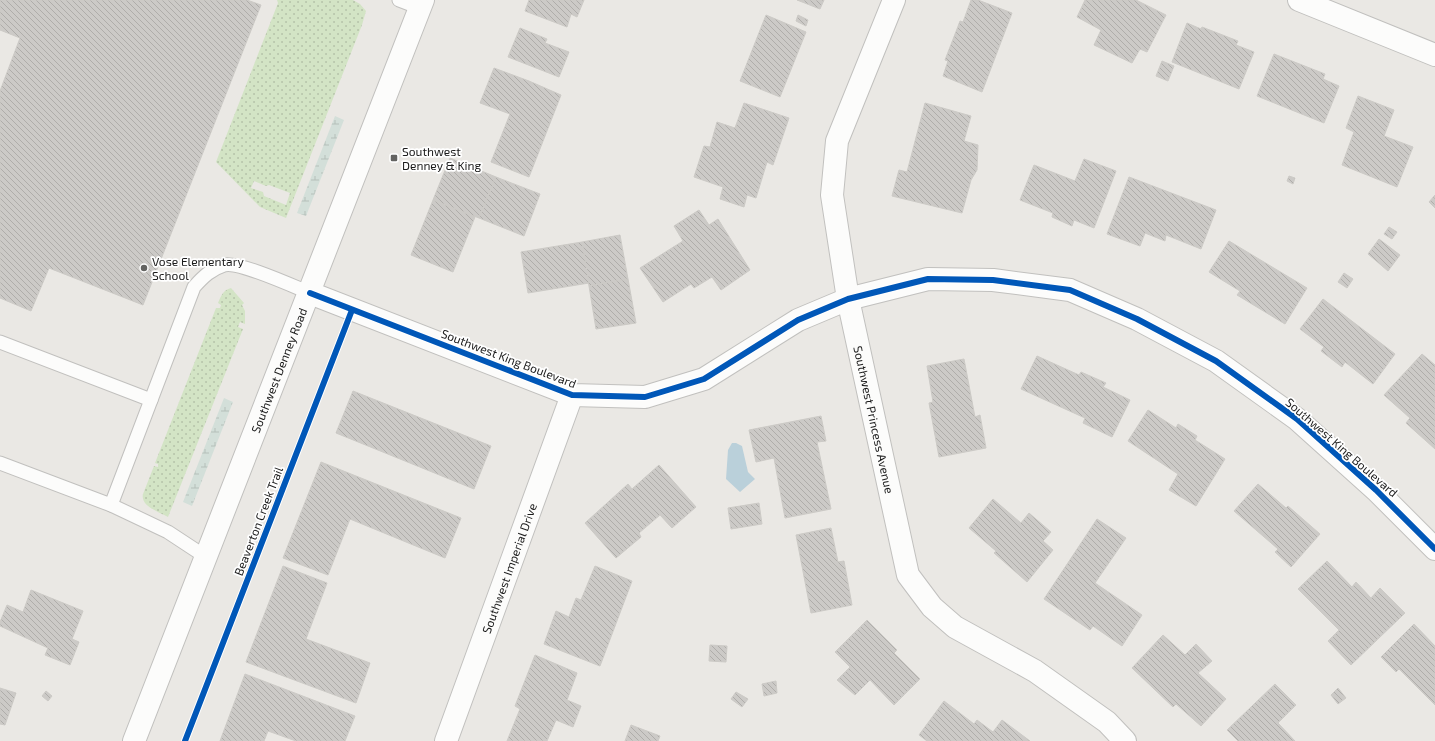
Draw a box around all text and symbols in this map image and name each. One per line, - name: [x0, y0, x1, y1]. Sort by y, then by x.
- place label: Southwest Denney & King: [402, 144, 482, 172]
- marker: Southwest Denney & King: [389, 153, 399, 163]
- place label: Vose Elementary School: [152, 254, 245, 282]
- marker: Vose Elementary School: [139, 263, 149, 273]
- street label: Southwest Denney Road: [248, 306, 309, 435]
- street label: Southwest King Boulevard: [439, 326, 579, 390]
- street label: Southwest Princess Avenue: [851, 345, 897, 495]
- street label: Southwest King Boulevard: [1283, 395, 1401, 499]
- street label: Beaverton Creek Trail: [231, 464, 285, 577]
- street label: Southwest Imperial Drive: [479, 501, 539, 635]

